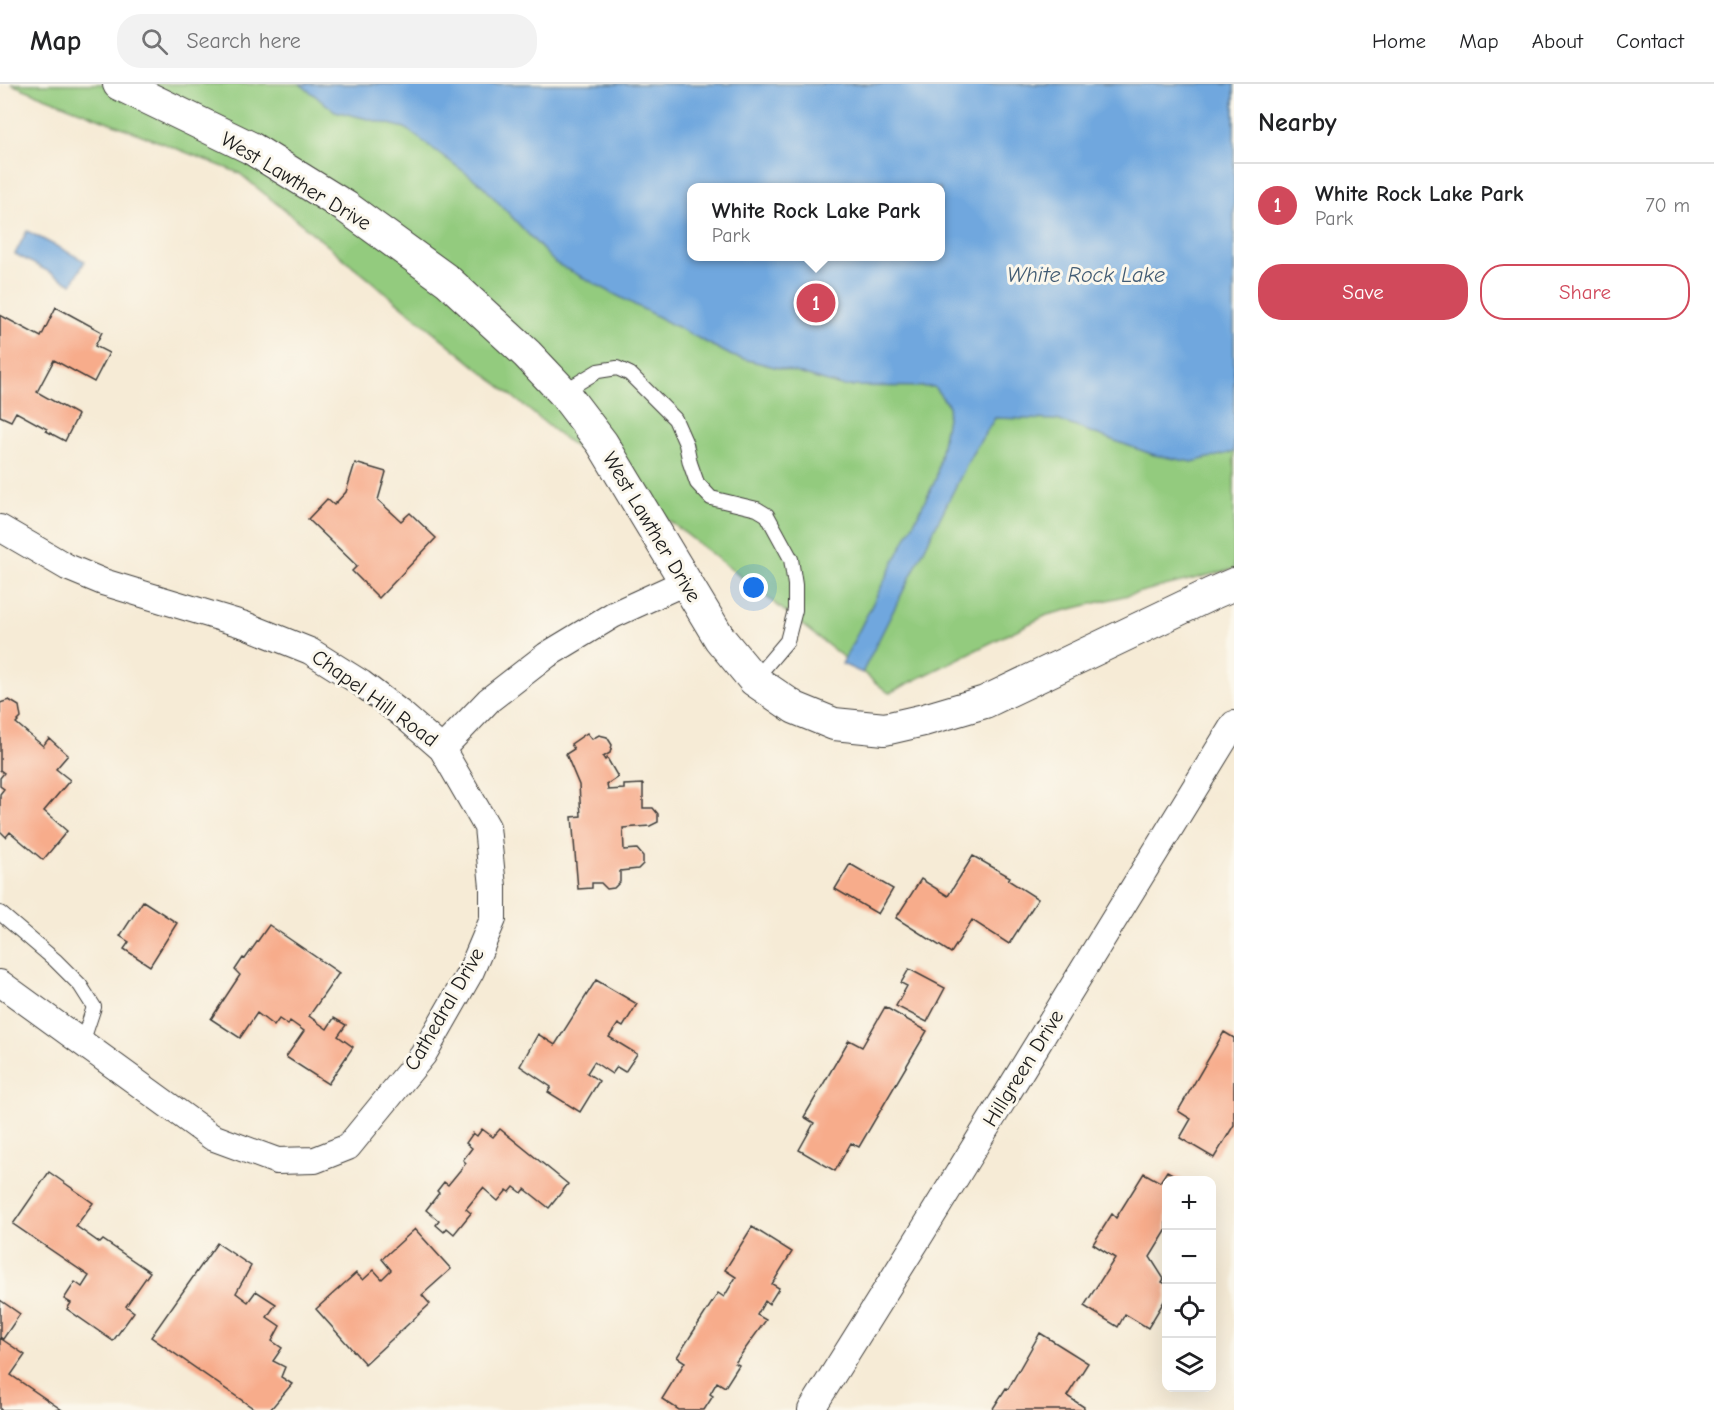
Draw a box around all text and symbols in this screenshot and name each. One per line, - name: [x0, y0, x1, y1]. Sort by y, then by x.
- search box: [117, 14, 537, 68]
- text: Map: [30, 25, 81, 57]
- icon: search: [138, 25, 171, 58]
- text: Search here: [186, 28, 301, 54]
- text: Home: [1372, 29, 1426, 53]
- text: Map: [1459, 29, 1499, 53]
- text: About: [1532, 29, 1583, 53]
- text: Contact: [1616, 29, 1684, 53]
- text: Nearby: [1258, 108, 1337, 138]
- street label: West Lawther Drive: [217, 127, 375, 235]
- text: White Rock Lake Park: [1315, 181, 1523, 207]
- popup: [687, 183, 945, 261]
- text: 1: [1274, 194, 1281, 217]
- text: 70 m: [1645, 194, 1690, 217]
- text: White Rock Lake Park: [712, 198, 920, 224]
- text: Park: [1315, 207, 1353, 230]
- text: Park: [712, 224, 750, 247]
- water label: White Rock Lake: [1007, 262, 1165, 288]
- button: Save: [1258, 264, 1468, 320]
- button: Share: [1480, 264, 1690, 320]
- pin: 1: [796, 280, 836, 326]
- street label: West Lawther Drive: [598, 448, 706, 606]
- your location: [739, 573, 768, 602]
- street label: Chapel Hill Road: [307, 644, 443, 752]
- street label: Cathedral Drive: [399, 943, 489, 1075]
- street label: Hillgreen Drive: [978, 1005, 1068, 1131]
- map controls: [1162, 1176, 1216, 1392]
- button: +: [1162, 1176, 1216, 1230]
- button: −: [1162, 1230, 1216, 1284]
- button: locate: [1162, 1284, 1216, 1338]
- button: layers: [1162, 1338, 1216, 1392]

